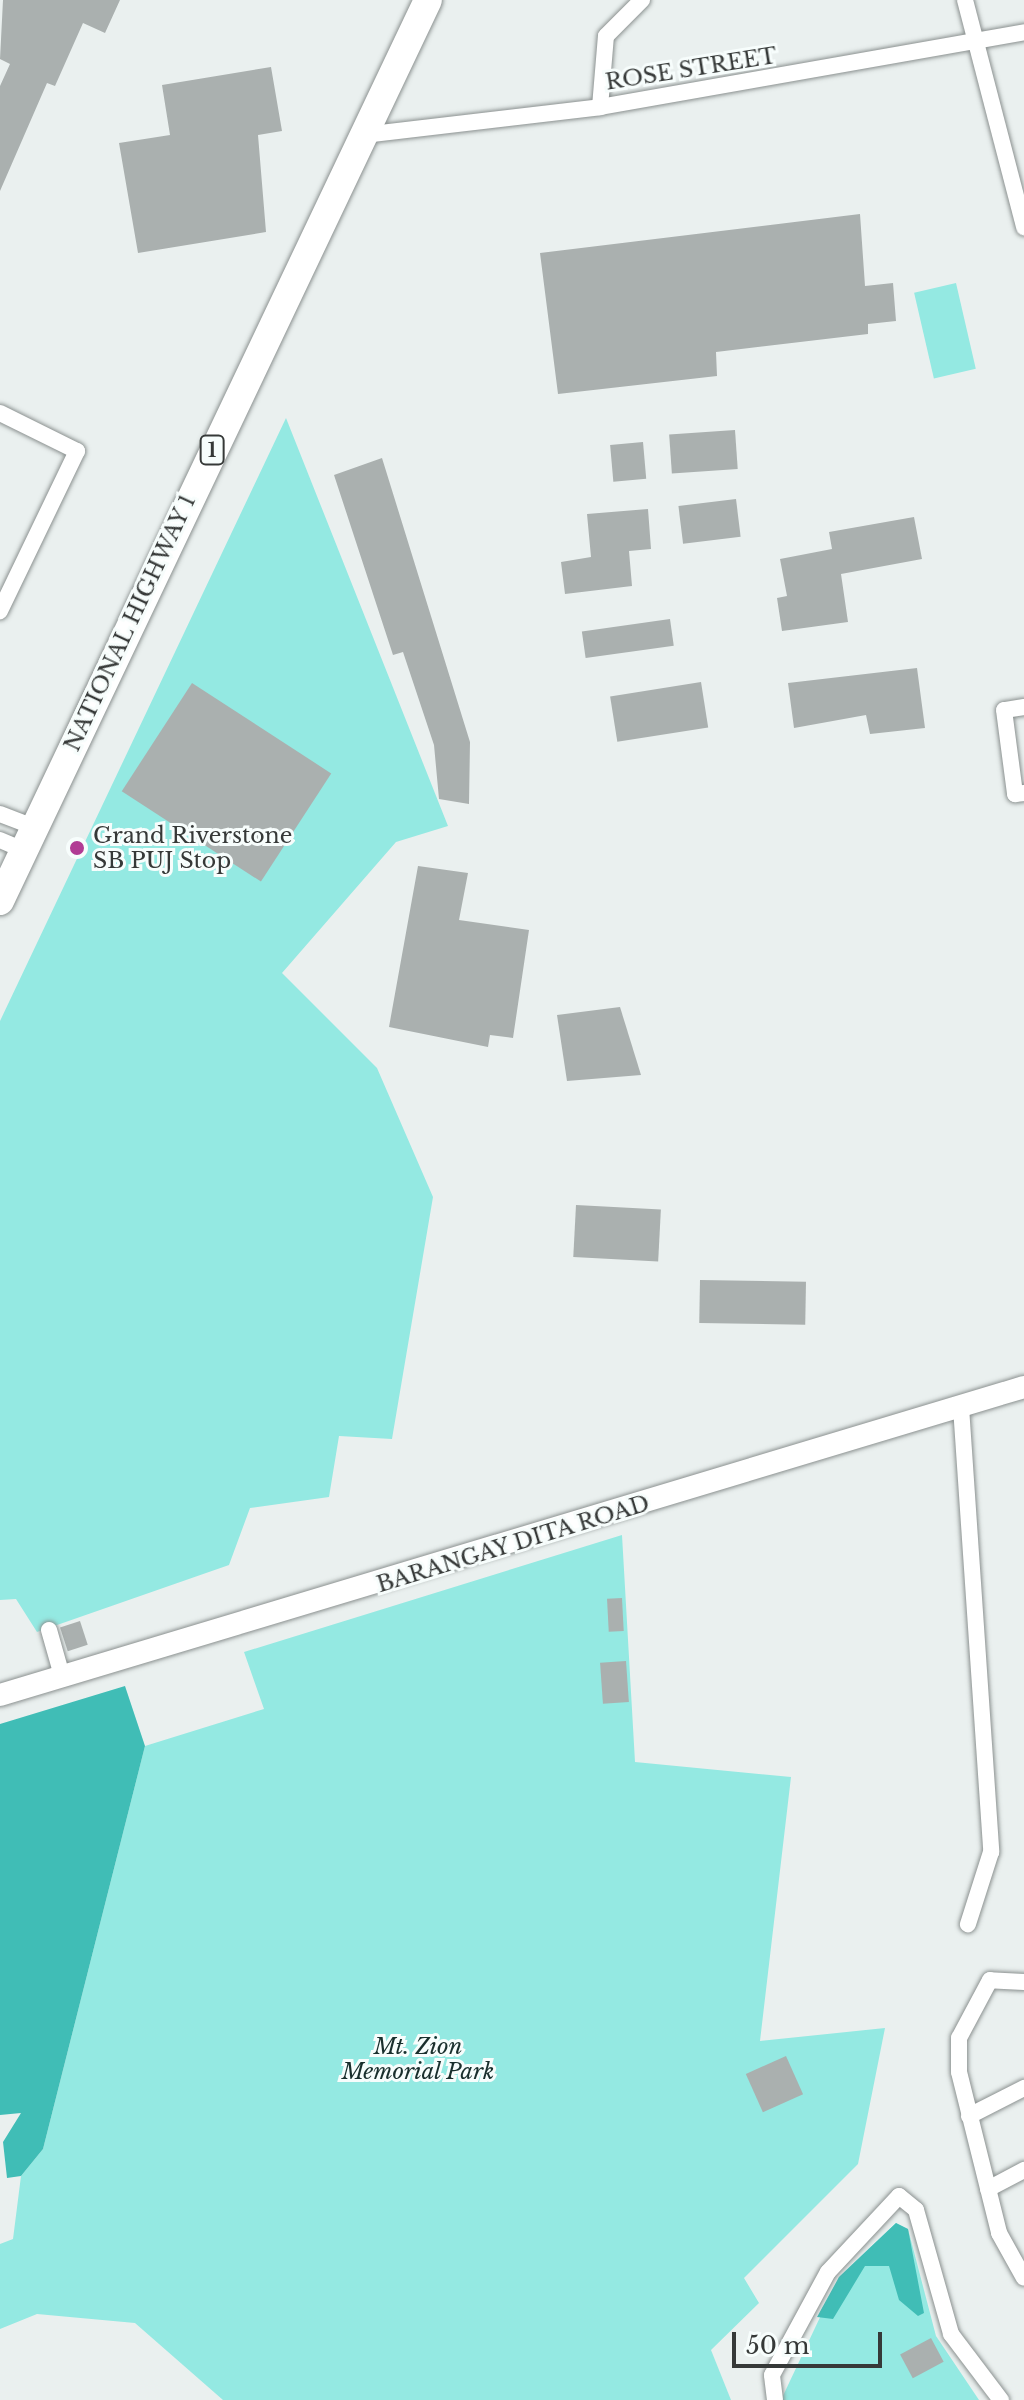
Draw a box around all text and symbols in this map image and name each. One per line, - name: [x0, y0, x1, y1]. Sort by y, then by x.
- street label: ROSE STREET: [604, 42, 778, 96]
- road number: 1: [198, 434, 226, 466]
- street label: NATIONAL HIGHWAY 1: [59, 490, 201, 756]
- place label: Grand Riverstone SB PUJ Stop: [93, 822, 292, 874]
- marker: Grand Riverstone SB PUJ Stop: [68, 839, 86, 857]
- street label: BARANGAY DITA ROAD: [373, 1490, 653, 1598]
- park label: Mt. Zion Memorial Park: [341, 2033, 495, 2084]
- scale bar: [736, 2316, 886, 2366]
- text: 50 m: [746, 2331, 809, 2360]

